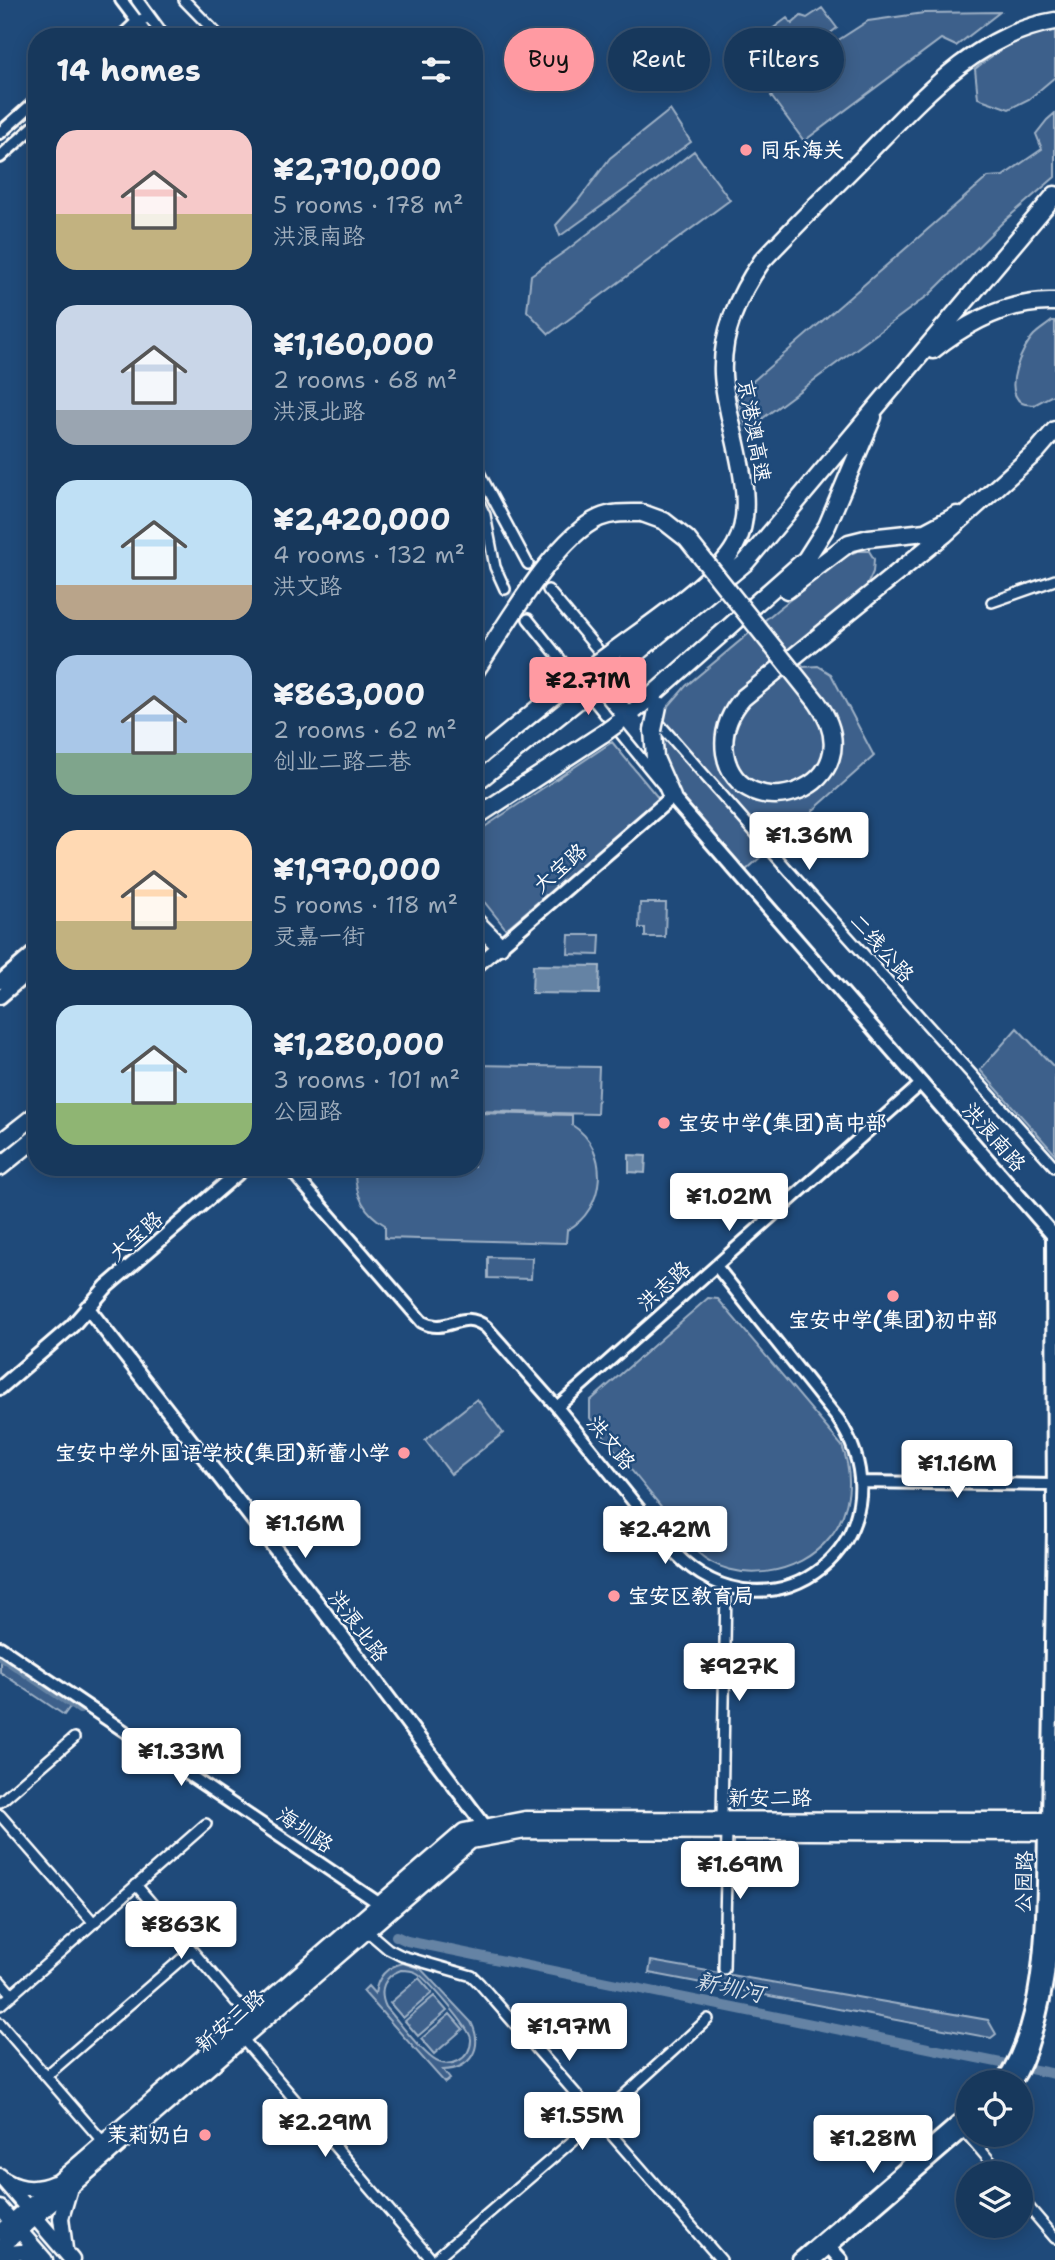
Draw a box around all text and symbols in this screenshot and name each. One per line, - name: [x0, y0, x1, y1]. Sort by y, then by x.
- chip: Buy: [504, 28, 594, 91]
- chip: Rent: [608, 28, 710, 91]
- chip: Filters: [724, 28, 844, 91]
- text: 14 homes: [56, 50, 201, 91]
- icon: filters: [417, 51, 455, 89]
- place label: 同乐海关: [760, 136, 844, 164]
- marker: 同乐海关: [738, 142, 754, 158]
- text: ¥2,710,000: [273, 149, 442, 190]
- icon: home: [112, 158, 196, 242]
- text: 5 rooms · 178 m²: [273, 190, 464, 220]
- text: 洪浪南路: [273, 221, 365, 251]
- text: ¥1,160,000: [273, 324, 434, 365]
- icon: home: [112, 333, 196, 417]
- text: 2 rooms · 68 m²: [273, 365, 457, 395]
- street label: 京港澳高速: [731, 377, 777, 485]
- text: 洪浪北路: [273, 396, 365, 426]
- text: ¥2,420,000: [273, 499, 451, 540]
- icon: home: [112, 508, 196, 592]
- text: 4 rooms · 132 m²: [273, 540, 465, 570]
- text: 洪文路: [273, 571, 342, 601]
- pin: ¥2.71M: [531, 658, 645, 717]
- text: ¥2.71M: [545, 665, 631, 695]
- text: ¥863,000: [273, 674, 425, 715]
- icon: home: [112, 683, 196, 767]
- text: 2 rooms · 62 m²: [273, 715, 457, 745]
- text: 创业二路二巷: [273, 746, 411, 776]
- pin: ¥1.36M: [752, 812, 866, 872]
- text: ¥1.36M: [765, 820, 853, 850]
- street label: 大宝路: [527, 837, 593, 899]
- text: ¥1,970,000: [273, 849, 441, 890]
- icon: home: [112, 858, 196, 942]
- text: 5 rooms · 118 m²: [273, 890, 458, 920]
- street label: 二线公路: [843, 907, 921, 989]
- text: 灵嘉一街: [273, 921, 365, 951]
- text: ¥1,280,000: [273, 1024, 445, 1065]
- icon: home: [112, 1033, 196, 1117]
- text: 3 rooms · 101 m²: [273, 1065, 460, 1095]
- text: 公园路: [273, 1096, 342, 1126]
- street label: 洪浪南路: [956, 1096, 1032, 1178]
- place label: 宝安中学(集团)高中部: [678, 1109, 887, 1137]
- marker: 宝安中学(集团)高中部: [656, 1115, 672, 1131]
- pin: ¥1.02M: [672, 1174, 786, 1233]
- text: ¥1.02M: [686, 1181, 772, 1211]
- street label: 大宝路: [103, 1205, 169, 1267]
- street label: 洪志路: [631, 1255, 697, 1317]
- marker: 宝安中学(集团)初中部: [885, 1288, 901, 1304]
- place label: 宝安中学(集团)初中部: [788, 1306, 998, 1334]
- street label: 洪文路: [580, 1410, 642, 1476]
- place label: 宝安中学外国语学校(集团)新蕾小学: [55, 1439, 390, 1467]
- pin: ¥1.16M: [900, 1440, 1014, 1500]
- marker: 宝安中学外国语学校(集团)新蕾小学: [396, 1445, 412, 1461]
- text: ¥1.16M: [917, 1448, 997, 1478]
- pin: ¥1.16M: [248, 1500, 362, 1560]
- pin: ¥2.42M: [608, 1506, 722, 1566]
- text: ¥1.16M: [265, 1508, 345, 1538]
- text: ¥2.42M: [619, 1514, 711, 1544]
- place label: 宝安区教育局: [628, 1582, 754, 1610]
- street label: 洪浪北路: [322, 1584, 394, 1668]
- marker: 宝安区教育局: [606, 1588, 622, 1604]
- pin: ¥927K: [690, 1644, 788, 1703]
- text: ¥927K: [700, 1651, 778, 1681]
- pin: ¥1.33M: [124, 1728, 238, 1788]
- text: ¥1.33M: [138, 1736, 224, 1766]
- street label: 新安二路: [728, 1784, 812, 1812]
- street label: 海圳路: [271, 1801, 339, 1859]
- pin: ¥1.69M: [683, 1842, 797, 1901]
- text: ¥1.69M: [697, 1849, 783, 1879]
- street label: 公园路: [1009, 1850, 1039, 1914]
- pin: ¥863K: [132, 1902, 230, 1961]
- text: ¥863K: [141, 1909, 221, 1939]
- water label: 新圳河: [693, 1965, 771, 2010]
- street label: 新安三路: [189, 1983, 271, 2059]
- pin: ¥1.97M: [512, 2004, 626, 2063]
- text: ¥1.97M: [527, 2011, 611, 2041]
- map controls: [956, 2070, 1033, 2238]
- button: locate: [956, 2070, 1033, 2147]
- pin: ¥1.55M: [525, 2092, 639, 2152]
- pin: ¥2.29M: [268, 2100, 382, 2159]
- text: ¥1.55M: [540, 2100, 624, 2130]
- text: ¥2.29M: [278, 2107, 372, 2137]
- pin: ¥1.28M: [816, 2116, 930, 2175]
- place label: 茉莉奶白: [107, 2121, 191, 2149]
- text: ¥1.28M: [829, 2123, 917, 2153]
- marker: 茉莉奶白: [197, 2127, 213, 2143]
- button: layers: [956, 2161, 1033, 2238]

